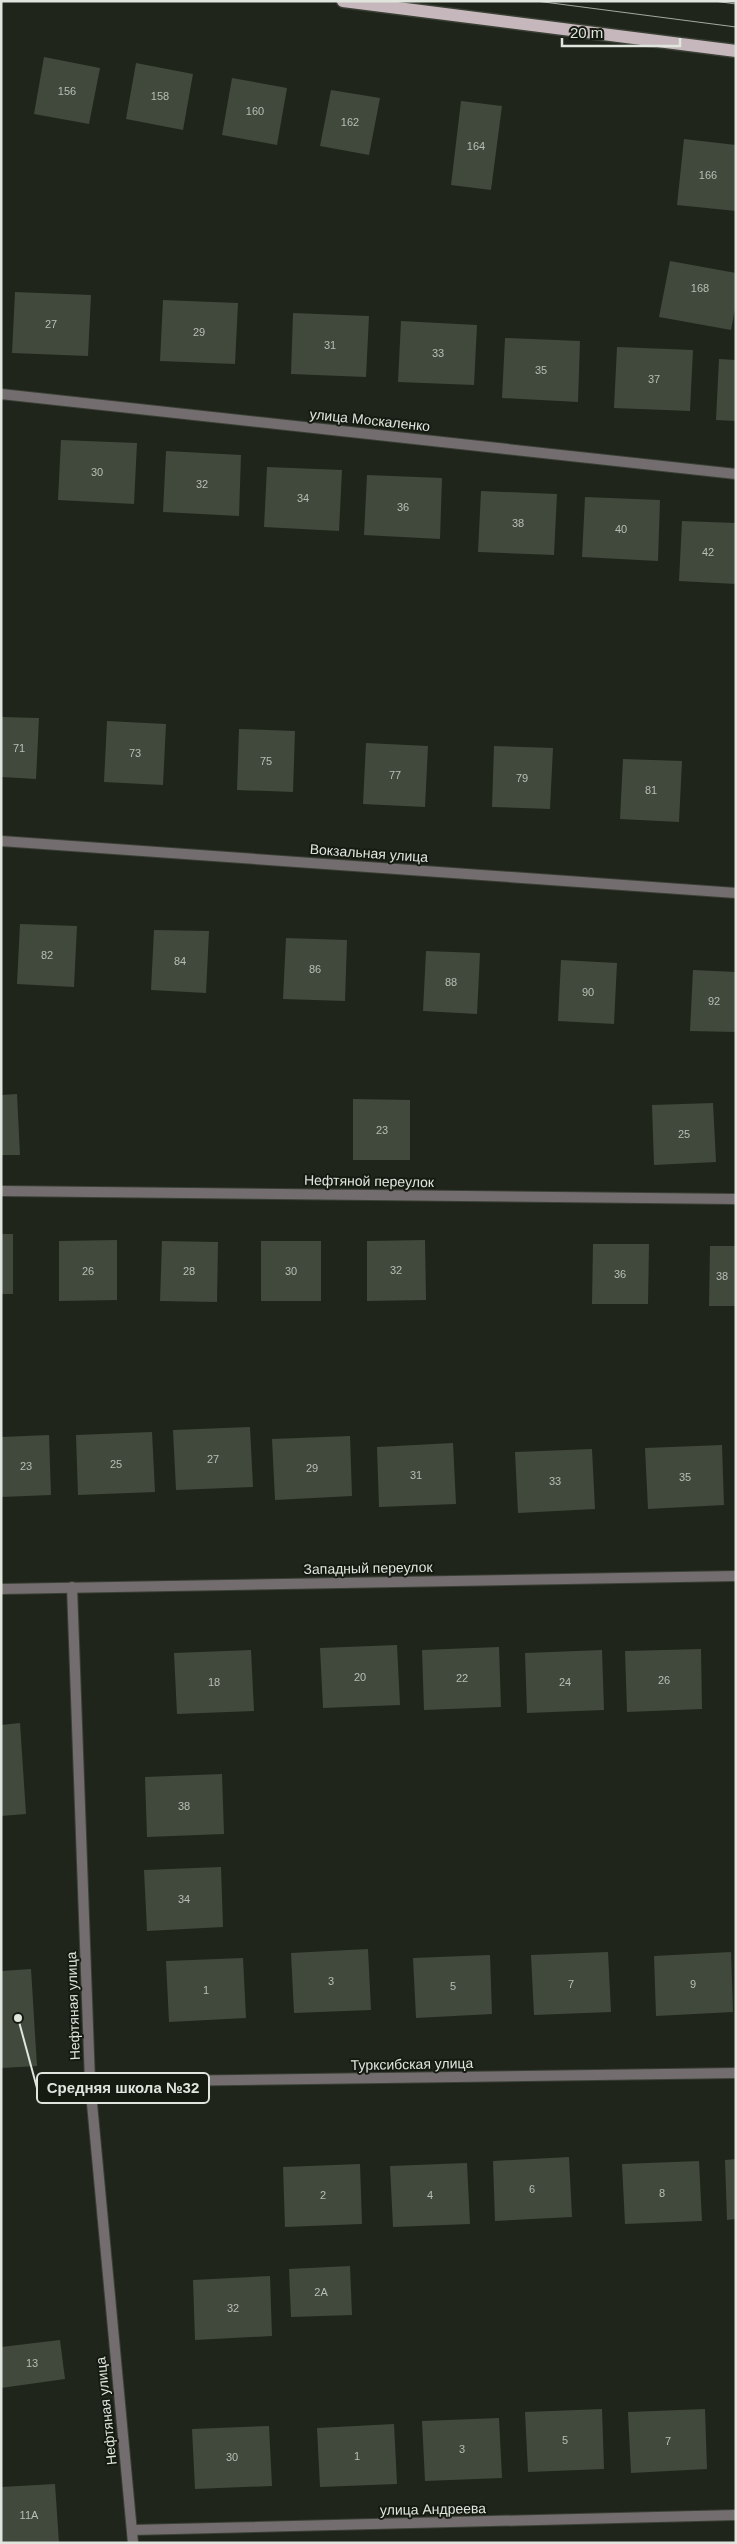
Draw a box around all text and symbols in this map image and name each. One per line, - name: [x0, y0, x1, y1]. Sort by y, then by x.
- scale bar: [562, 15, 680, 47]
- text: 20 m: [570, 24, 603, 41]
- house number: 156: [58, 85, 76, 97]
- house number: 158: [151, 90, 169, 102]
- house number: 160: [246, 105, 264, 117]
- house number: 162: [341, 116, 359, 128]
- house number: 164: [467, 140, 485, 152]
- house number: 166: [699, 169, 717, 181]
- house number: 168: [691, 282, 709, 294]
- house number: 27: [45, 318, 57, 330]
- house number: 29: [193, 326, 205, 338]
- house number: 31: [324, 339, 336, 351]
- house number: 33: [432, 347, 444, 359]
- house number: 35: [535, 364, 547, 376]
- house number: 37: [648, 373, 660, 385]
- street label: улица Москаленко: [309, 406, 431, 434]
- house number: 30: [91, 466, 103, 478]
- house number: 32: [196, 478, 208, 490]
- house number: 34: [297, 492, 309, 504]
- house number: 36: [397, 501, 409, 513]
- house number: 38: [512, 517, 524, 529]
- house number: 40: [615, 523, 627, 535]
- house number: 42: [702, 546, 714, 558]
- house number: 71: [13, 742, 25, 754]
- house number: 73: [129, 747, 141, 759]
- house number: 75: [260, 755, 272, 767]
- house number: 77: [389, 769, 401, 781]
- house number: 79: [516, 772, 528, 784]
- house number: 81: [645, 784, 657, 796]
- street label: Вокзальная улица: [309, 841, 429, 865]
- house number: 82: [41, 949, 53, 961]
- house number: 84: [174, 955, 186, 967]
- house number: 86: [309, 963, 321, 975]
- house number: 88: [445, 976, 457, 988]
- house number: 90: [582, 986, 594, 998]
- house number: 92: [708, 995, 720, 1007]
- house number: 23: [376, 1124, 388, 1136]
- house number: 25: [678, 1128, 690, 1140]
- street label: Нефтяной переулок: [304, 1172, 435, 1190]
- house number: 32: [390, 1264, 402, 1276]
- house number: 26: [82, 1265, 94, 1277]
- house number: 28: [183, 1265, 195, 1277]
- house number: 30: [285, 1265, 297, 1277]
- house number: 36: [614, 1268, 626, 1280]
- house number: 38: [716, 1270, 728, 1282]
- house number: 27: [207, 1453, 219, 1465]
- house number: 25: [110, 1458, 122, 1470]
- house number: 23: [20, 1460, 32, 1472]
- house number: 29: [306, 1462, 318, 1474]
- house number: 31: [410, 1469, 422, 1481]
- house number: 35: [679, 1471, 691, 1483]
- house number: 33: [549, 1475, 561, 1487]
- street label: Западный переулок: [303, 1559, 433, 1577]
- house number: 20: [354, 1671, 366, 1683]
- house number: 22: [456, 1672, 468, 1684]
- house number: 26: [658, 1674, 670, 1686]
- house number: 18: [208, 1676, 220, 1688]
- house number: 24: [559, 1676, 571, 1688]
- house number: 38: [178, 1800, 190, 1812]
- house number: 34: [178, 1893, 190, 1905]
- street label: Нефтяная улица: [63, 1951, 83, 2061]
- house number: 3: [328, 1975, 334, 1987]
- house number: 7: [568, 1978, 574, 1990]
- house number: 9: [690, 1978, 696, 1990]
- house number: 5: [450, 1980, 456, 1992]
- house number: 1: [203, 1984, 209, 1996]
- street label: Турксибская улица: [351, 2055, 474, 2073]
- callout: Средняя школа №32: [37, 2073, 209, 2103]
- text: Средняя школа №32: [47, 2079, 199, 2096]
- house number: 6: [529, 2183, 535, 2195]
- house number: 8: [659, 2187, 665, 2199]
- house number: 2: [320, 2189, 326, 2201]
- house number: 4: [427, 2189, 433, 2201]
- house number: 2А: [314, 2286, 328, 2298]
- house number: 32: [227, 2302, 239, 2314]
- street label: Нефтяная улица: [92, 2356, 120, 2466]
- house number: 13: [26, 2357, 38, 2369]
- house number: 5: [562, 2434, 568, 2446]
- house number: 7: [665, 2435, 671, 2447]
- house number: 3: [459, 2443, 465, 2455]
- house number: 1: [354, 2450, 360, 2462]
- house number: 30: [226, 2451, 238, 2463]
- street label: улица Андреева: [380, 2500, 486, 2518]
- house number: 11А: [20, 2509, 39, 2521]

